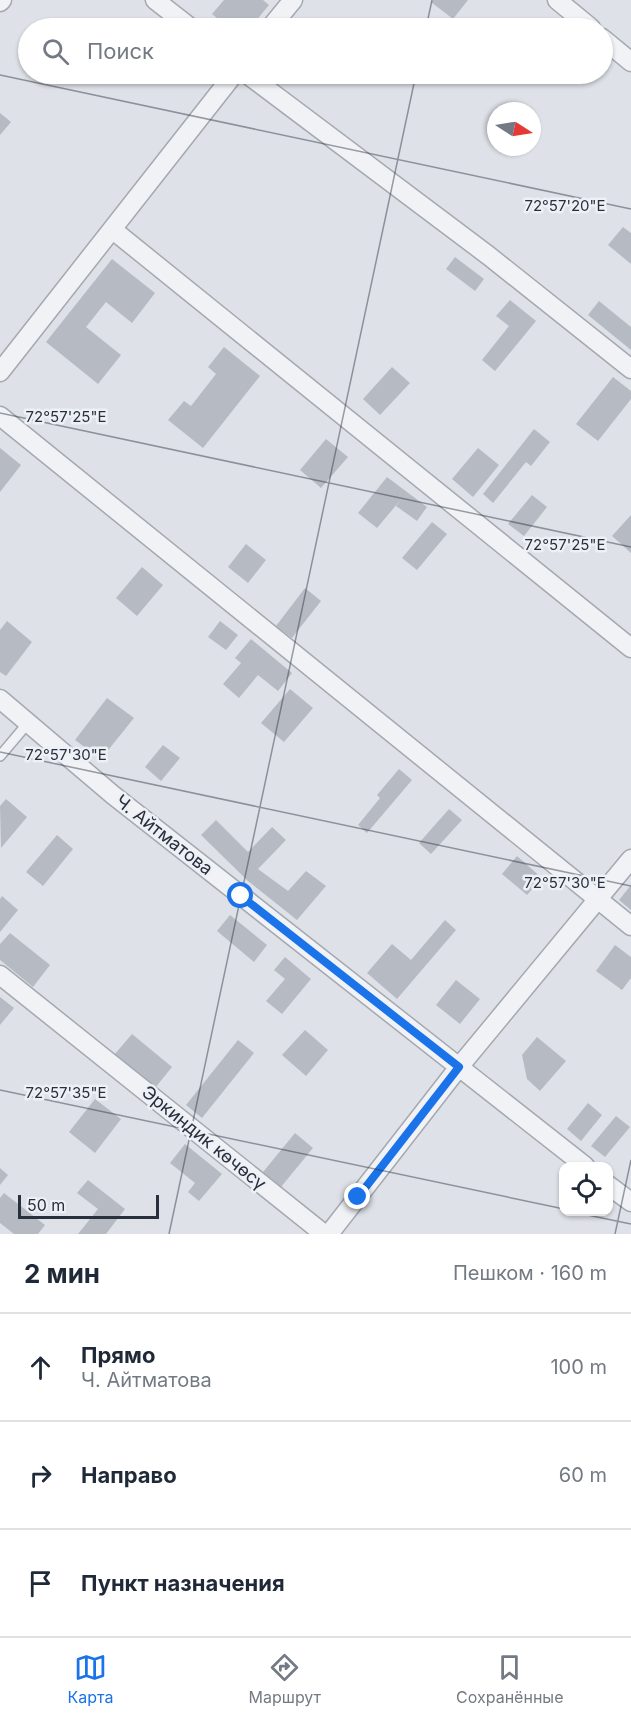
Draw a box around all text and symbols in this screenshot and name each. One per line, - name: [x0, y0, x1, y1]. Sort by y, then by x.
- search box: [18, 18, 613, 84]
- icon: search: [39, 35, 72, 68]
- text: Поиск: [87, 38, 154, 64]
- north arrow: [487, 102, 541, 156]
- text: 72°57'20"E: [524, 196, 606, 215]
- text: 72°57'25"E: [26, 407, 106, 426]
- text: 72°57'25"E: [525, 535, 605, 554]
- text: 72°57'30"E: [25, 745, 107, 764]
- street label: Ч. Айтматова: [111, 790, 217, 879]
- text: 72°57'30"E: [524, 873, 606, 892]
- route start: [227, 882, 253, 908]
- street label: Эркиндик көчөсү: [138, 1081, 271, 1194]
- text: 72°57'35"E: [26, 1083, 106, 1102]
- map controls: [559, 1162, 613, 1216]
- button: locate: [559, 1162, 613, 1216]
- route end: [344, 1183, 370, 1209]
- scale bar: [18, 1192, 159, 1220]
- text: 50 m: [27, 1195, 65, 1215]
- text: 2 мин: [24, 1258, 100, 1289]
- text: Пешком · 160 m: [453, 1261, 607, 1285]
- text: Прямо: [81, 1342, 155, 1368]
- icon: ahead: [24, 1351, 57, 1384]
- text: 100 m: [550, 1355, 607, 1379]
- text: Ч. Айтматова: [81, 1368, 212, 1392]
- icon: right: [24, 1459, 57, 1492]
- text: Направо: [81, 1462, 177, 1488]
- text: 60 m: [559, 1463, 607, 1487]
- icon: arrive: [24, 1567, 57, 1600]
- text: Пункт назначения: [81, 1570, 285, 1596]
- tab: Карта: [68, 1651, 113, 1707]
- tab: Маршрут: [248, 1651, 321, 1707]
- tab: Сохранённые: [456, 1651, 563, 1707]

